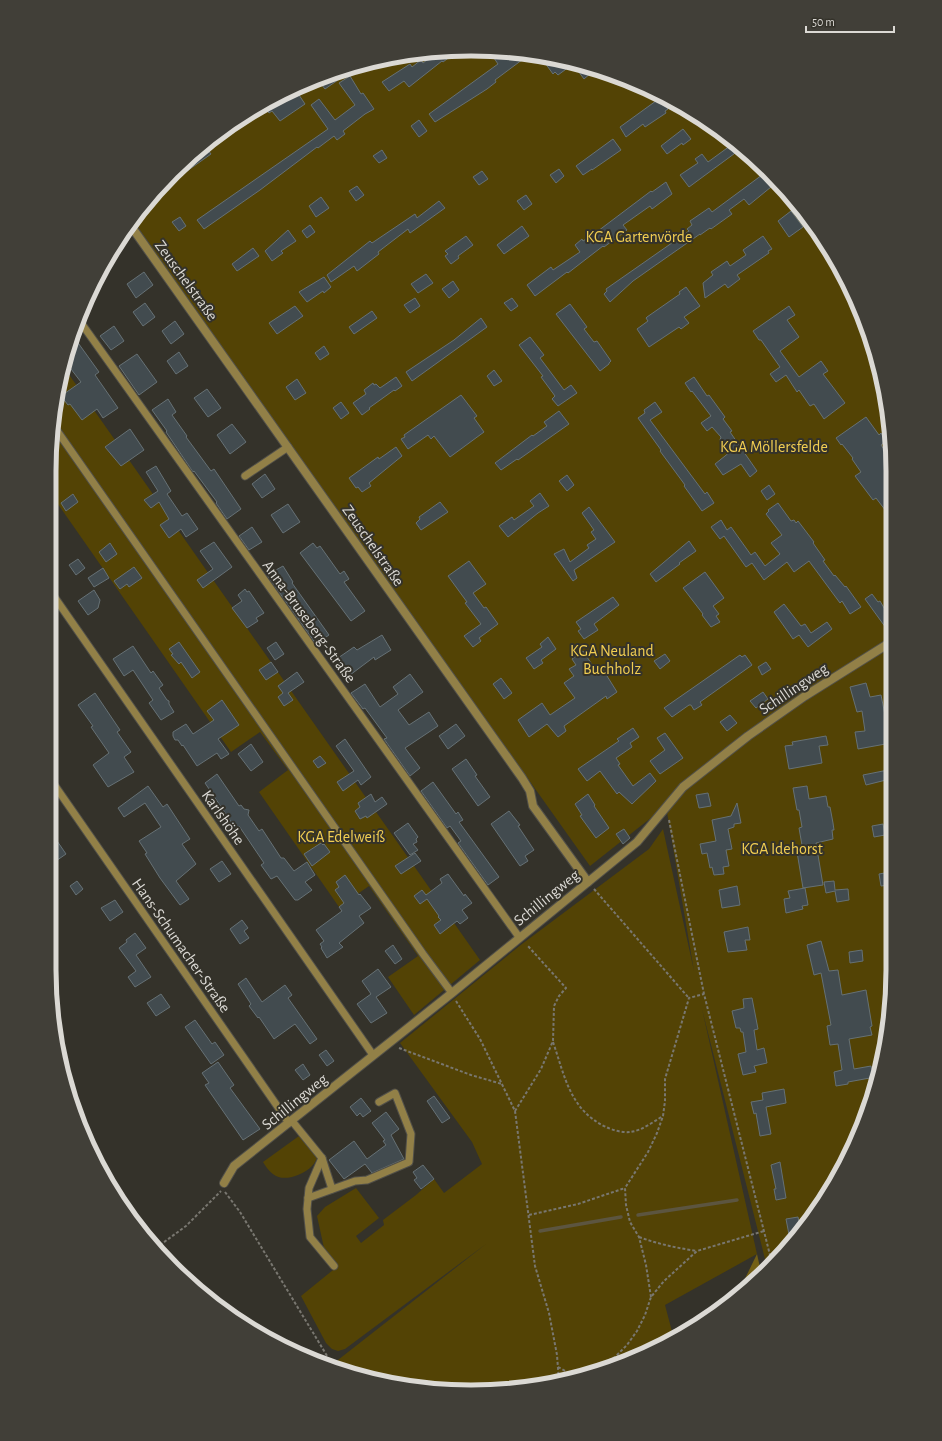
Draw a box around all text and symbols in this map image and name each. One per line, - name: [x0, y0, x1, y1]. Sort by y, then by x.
- scale bar: [806, 8, 894, 34]
- text: 50 m: [812, 16, 835, 28]
- park label: KGA Gartenvörde: [585, 229, 693, 245]
- street label: Zeuschelstraße: [152, 237, 221, 324]
- park label: KGA Möllersfelde: [720, 439, 828, 455]
- street label: Zeuschelstraße: [339, 502, 407, 589]
- street label: Anna-Bruseberg-Straße: [259, 557, 359, 686]
- park label: KGA Neuland Buchholz: [570, 643, 654, 677]
- street label: Schillingweg: [756, 660, 831, 718]
- street label: Karlshöhe: [199, 787, 248, 848]
- park label: KGA Edelweiß: [297, 829, 385, 845]
- park label: KGA Idehorst: [741, 841, 823, 857]
- street label: Schillingweg: [511, 867, 583, 929]
- street label: Hans-Schumacher-Straße: [129, 876, 233, 1016]
- street label: Schillingweg: [259, 1071, 331, 1133]

